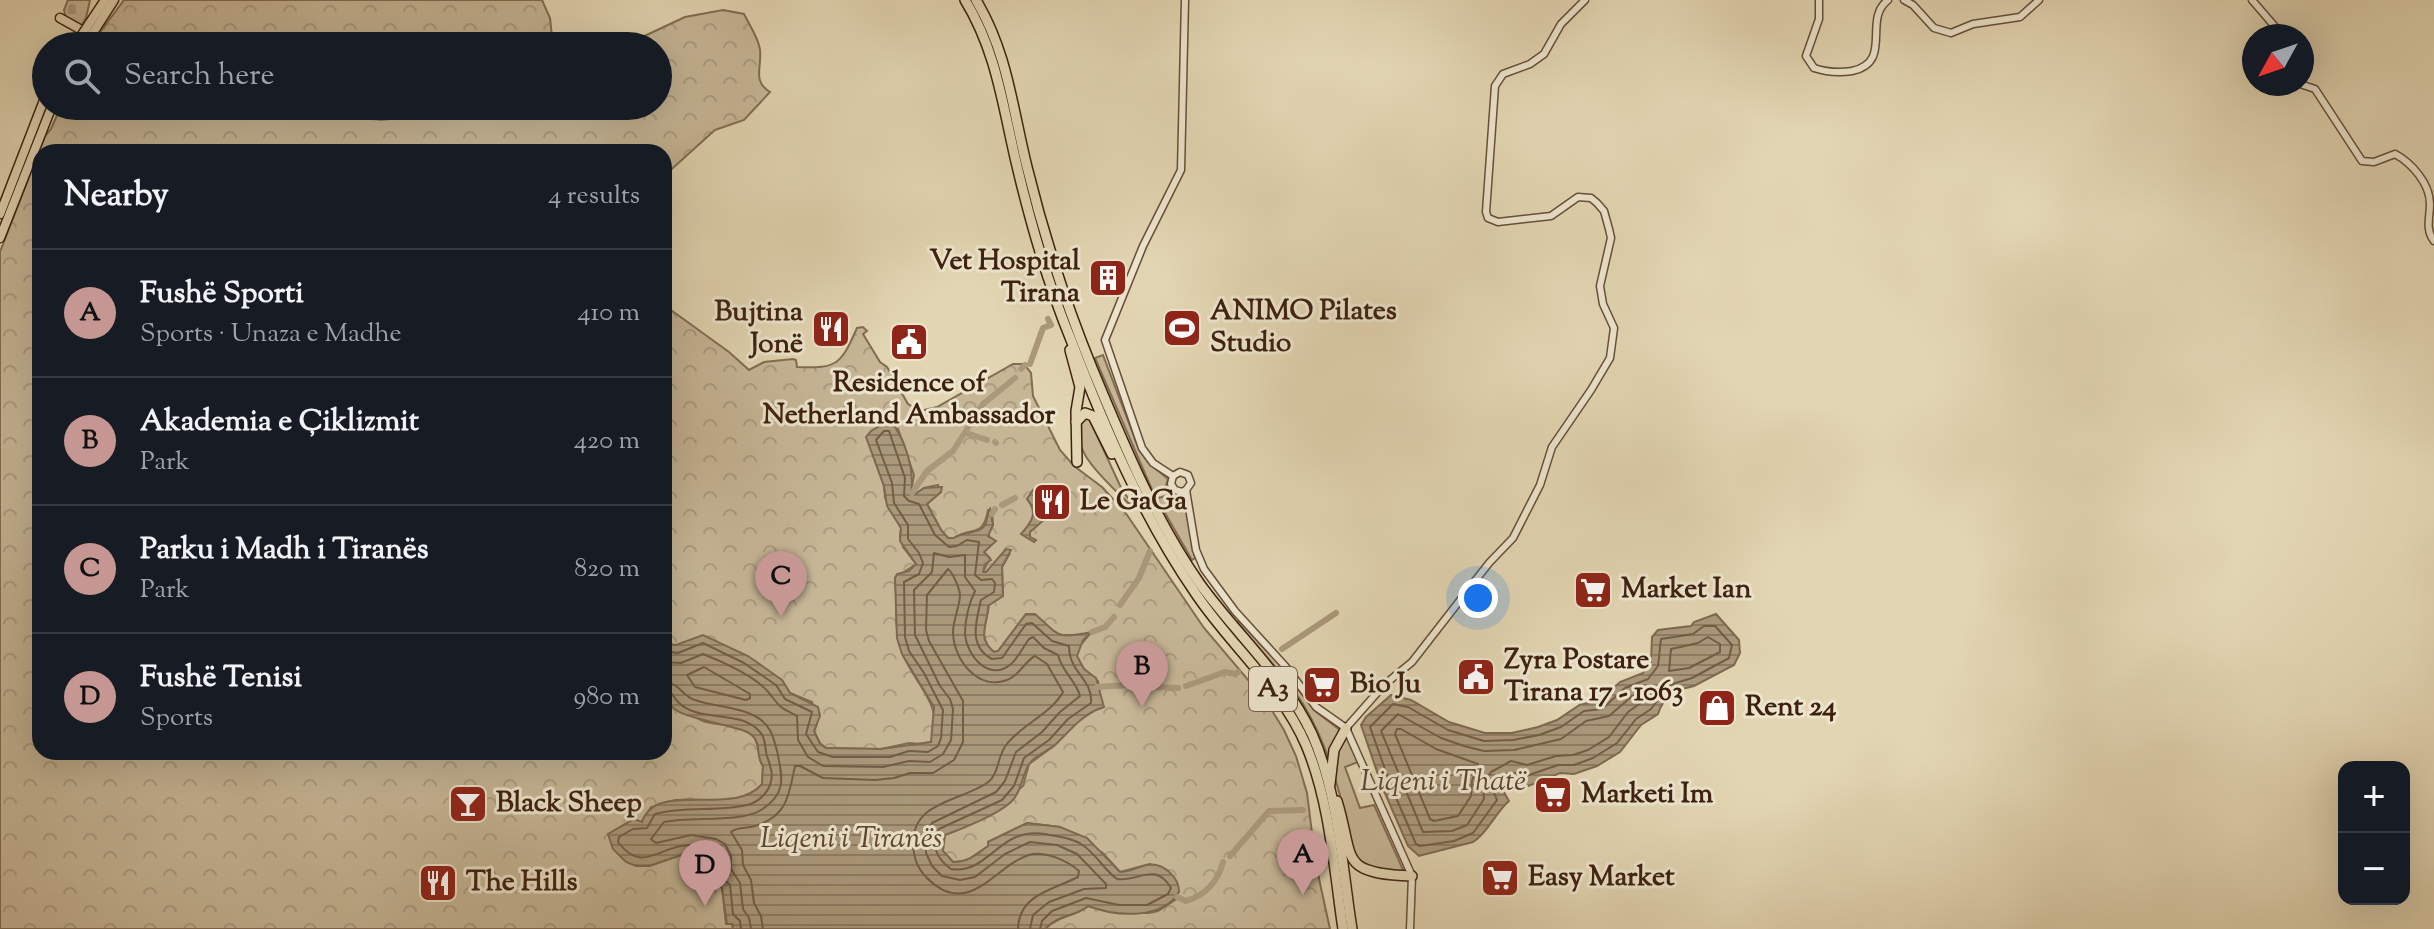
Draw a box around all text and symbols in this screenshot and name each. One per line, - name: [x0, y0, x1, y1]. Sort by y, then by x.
- north arrow: [2242, 24, 2314, 96]
- search box: [32, 32, 672, 120]
- icon: search: [60, 54, 104, 98]
- text: Search here: [124, 55, 274, 98]
- text: Nearby: [64, 172, 169, 221]
- text: 4 results: [548, 178, 640, 215]
- place label: Vet Hospital Tirana: [930, 242, 1080, 314]
- building icon: Vet Hospital Tirana: [1087, 257, 1129, 299]
- text: Fushë Sporti: [140, 273, 304, 316]
- place label: ANIMO Pilates Studio: [1210, 292, 1397, 364]
- place label: Bujtina Jonë: [714, 293, 803, 365]
- text: A: [79, 295, 101, 332]
- text: 410 m: [578, 295, 640, 332]
- sports icon: ANIMO Pilates Studio: [1161, 307, 1203, 349]
- restaurant icon: Bujtina Jonë: [810, 308, 852, 350]
- text: Sports · Unaza e Madhe: [140, 316, 402, 353]
- public building icon: Residence of Netherland Ambassador: [888, 321, 930, 363]
- place label: Residence of Netherland Ambassador: [763, 364, 1056, 436]
- text: Akademia e Çiklizmit: [140, 401, 419, 444]
- text: B: [82, 423, 98, 460]
- text: 420 m: [574, 423, 640, 460]
- text: Park: [140, 444, 190, 481]
- restaurant icon: Le GaGa: [1031, 481, 1073, 523]
- place label: Le GaGa: [1080, 482, 1187, 522]
- text: Parku i Madh i Tiranës: [140, 529, 428, 572]
- text: C: [80, 551, 100, 588]
- text: 820 m: [574, 551, 640, 588]
- pin: C: [755, 551, 807, 617]
- supermarket icon: Market Ian: [1572, 569, 1614, 611]
- place label: Market Ian: [1621, 570, 1752, 610]
- text: Park: [140, 572, 190, 609]
- your location: [1458, 578, 1498, 618]
- pin: B: [1116, 641, 1168, 707]
- place label: Zyra Postare Tirana 17 - 1063: [1504, 641, 1683, 713]
- public building icon: Zyra Postare Tirana 17 - 1063: [1455, 656, 1497, 698]
- text: Fushë Tenisi: [140, 657, 302, 700]
- supermarket icon: Bio Ju: [1301, 664, 1343, 706]
- place label: Bio Ju: [1350, 665, 1422, 705]
- road number: A3: [1249, 667, 1297, 711]
- text: D: [80, 679, 100, 716]
- text: 980 m: [574, 679, 640, 716]
- shop icon: Rent 24: [1696, 687, 1738, 729]
- place label: Rent 24: [1745, 688, 1836, 728]
- text: Sports: [140, 700, 213, 737]
- water label: Liqeni i Thatë: [1360, 761, 1527, 804]
- map controls: [2338, 761, 2410, 905]
- button: +: [2338, 761, 2410, 833]
- supermarket icon: Marketi Im: [1532, 774, 1574, 816]
- place label: Marketi Im: [1581, 775, 1714, 815]
- bar icon: Black Sheep: [447, 783, 489, 825]
- place label: Black Sheep: [496, 784, 642, 824]
- water label: Liqeni i Tiranës: [760, 818, 942, 861]
- pin: A: [1277, 829, 1329, 895]
- button: −: [2338, 833, 2410, 905]
- pin: D: [679, 840, 731, 906]
- supermarket icon: Easy Market: [1479, 857, 1521, 899]
- place label: Easy Market: [1528, 858, 1675, 898]
- restaurant icon: The Hills: [417, 862, 459, 904]
- place label: The Hills: [466, 863, 578, 903]

